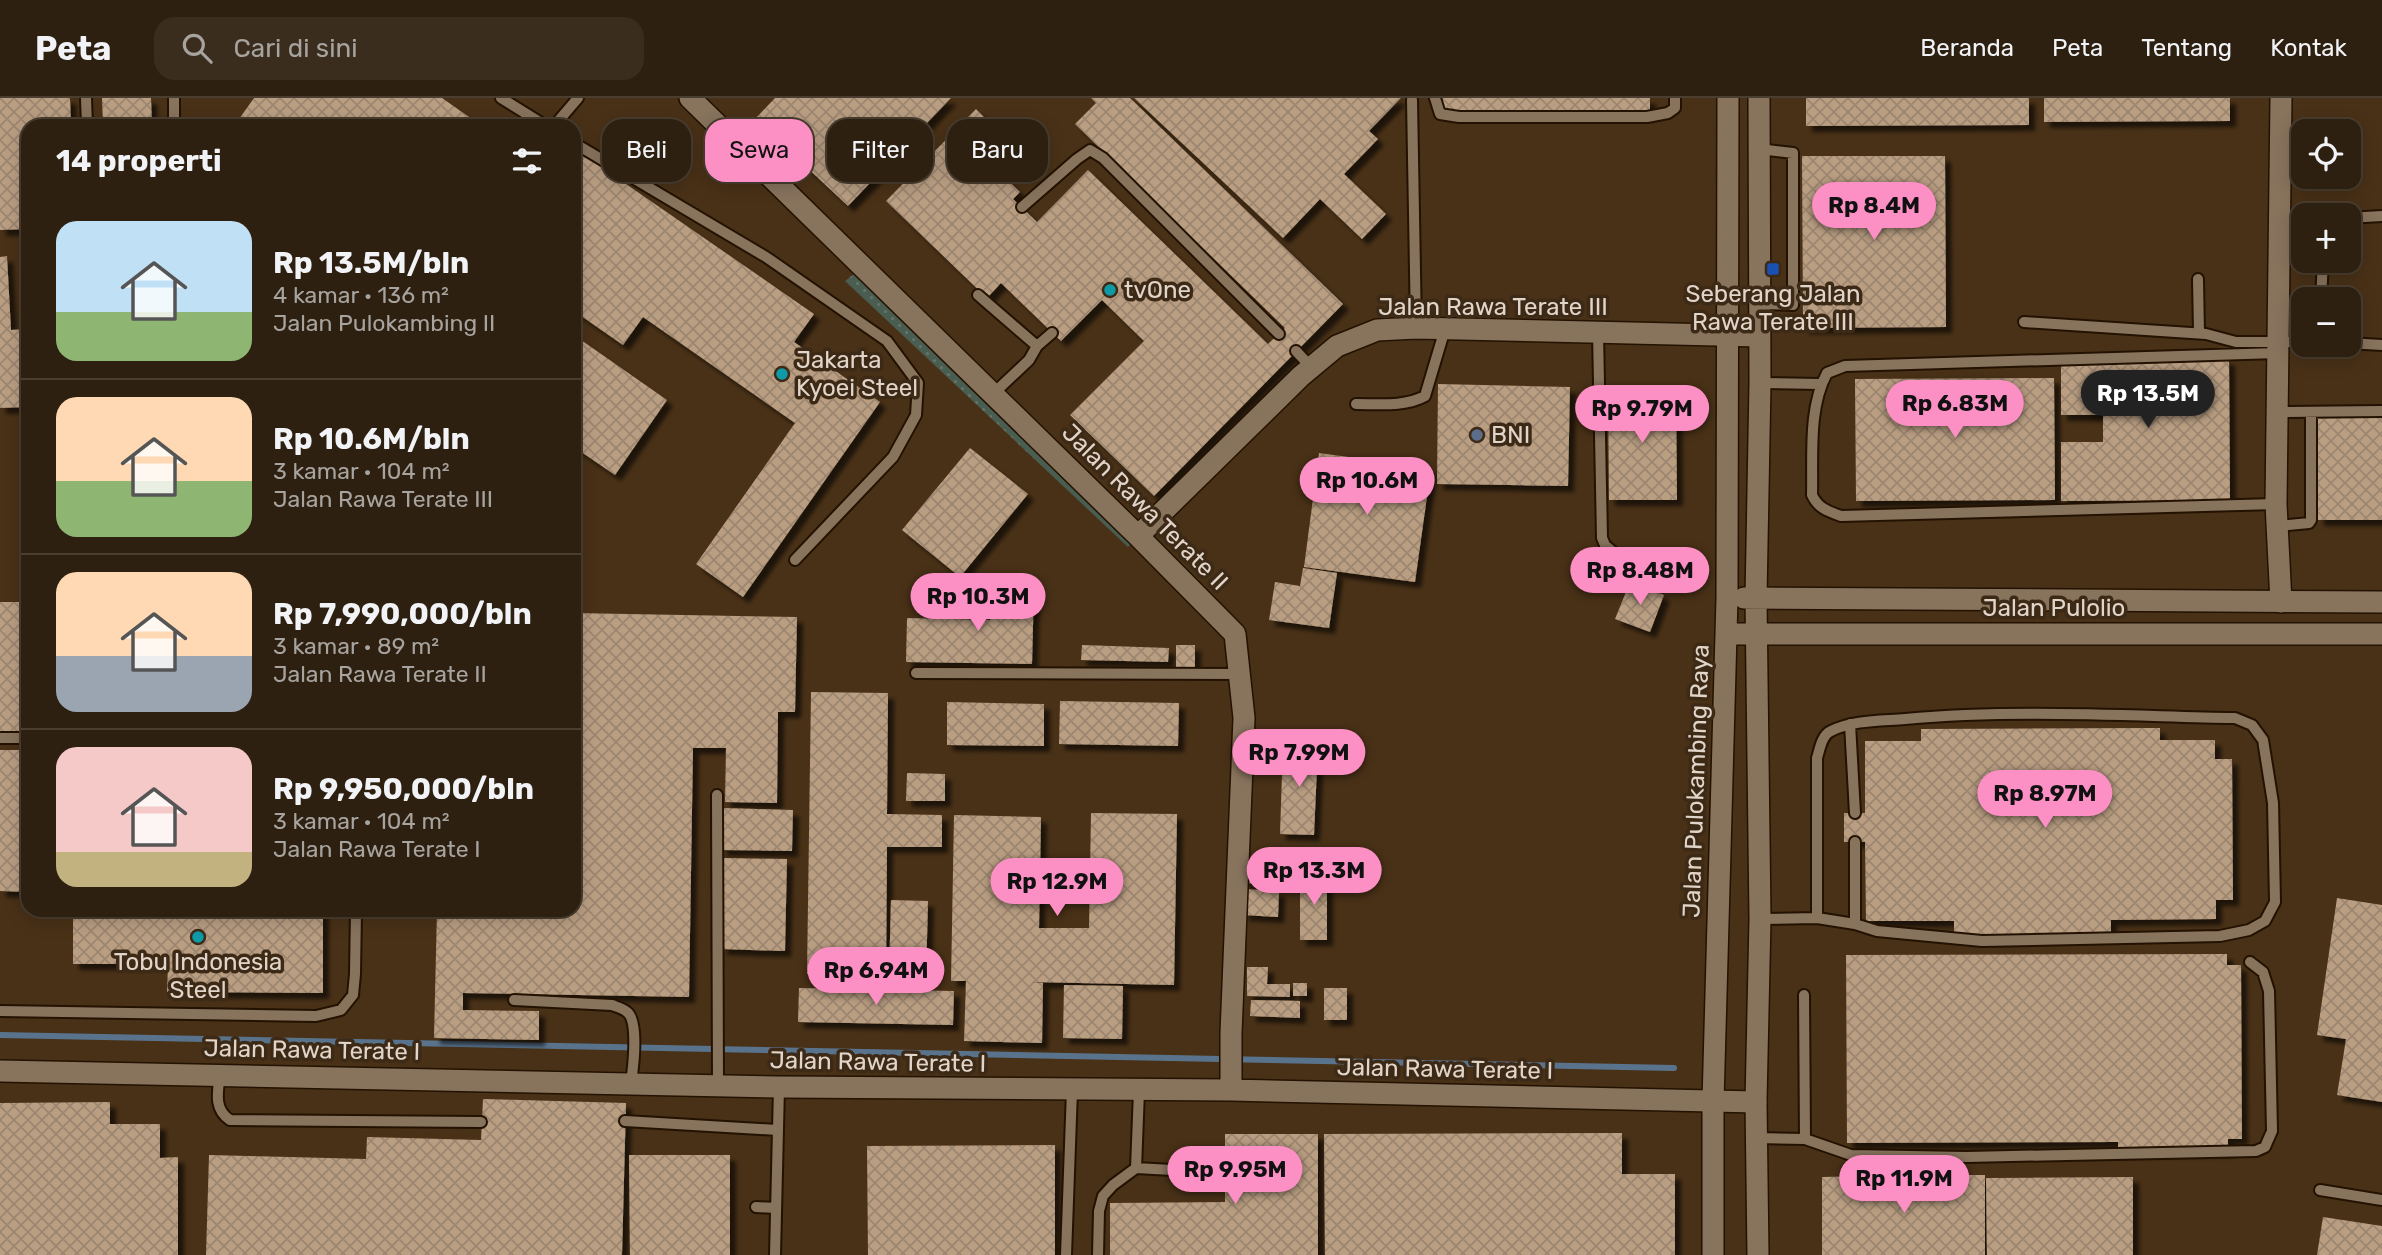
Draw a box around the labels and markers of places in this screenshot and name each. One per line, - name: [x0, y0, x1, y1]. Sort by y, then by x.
- pin: Rp 8.4M: [1809, 183, 1939, 242]
- marker: Seberang Jalan Rawa Terate III: [1765, 261, 1781, 277]
- place label: tvOne: [1124, 276, 1191, 304]
- place label: Seberang Jalan Rawa Terate III: [1685, 280, 1861, 336]
- marker: tvOne: [1102, 282, 1118, 298]
- place label: Jakarta Kyoei Steel: [796, 346, 918, 402]
- marker: Jakarta Kyoei Steel: [774, 366, 790, 382]
- pin: Rp 13.5M: [2076, 370, 2220, 430]
- pin: Rp 6.83M: [1883, 380, 2027, 440]
- pin: Rp 9.79M: [1570, 386, 1714, 445]
- place label: BNI: [1491, 421, 1530, 449]
- marker: BNI: [1469, 427, 1485, 443]
- pin: Rp 10.6M: [1295, 458, 1439, 517]
- pin: Rp 8.48M: [1568, 547, 1712, 607]
- pin: Rp 10.3M: [906, 574, 1050, 633]
- pin: Rp 7.99M: [1227, 730, 1371, 789]
- pin: Rp 8.97M: [1973, 770, 2117, 830]
- pin: Rp 13.3M: [1242, 848, 1386, 907]
- pin: Rp 12.9M: [985, 858, 1129, 918]
- marker: Tobu Indonesia Steel: [190, 929, 206, 945]
- place label: Tobu Indonesia Steel: [114, 948, 282, 1004]
- pin: Rp 6.94M: [804, 948, 948, 1007]
- pin: Rp 9.95M: [1163, 1146, 1307, 1206]
- pin: Rp 11.9M: [1832, 1156, 1976, 1215]

